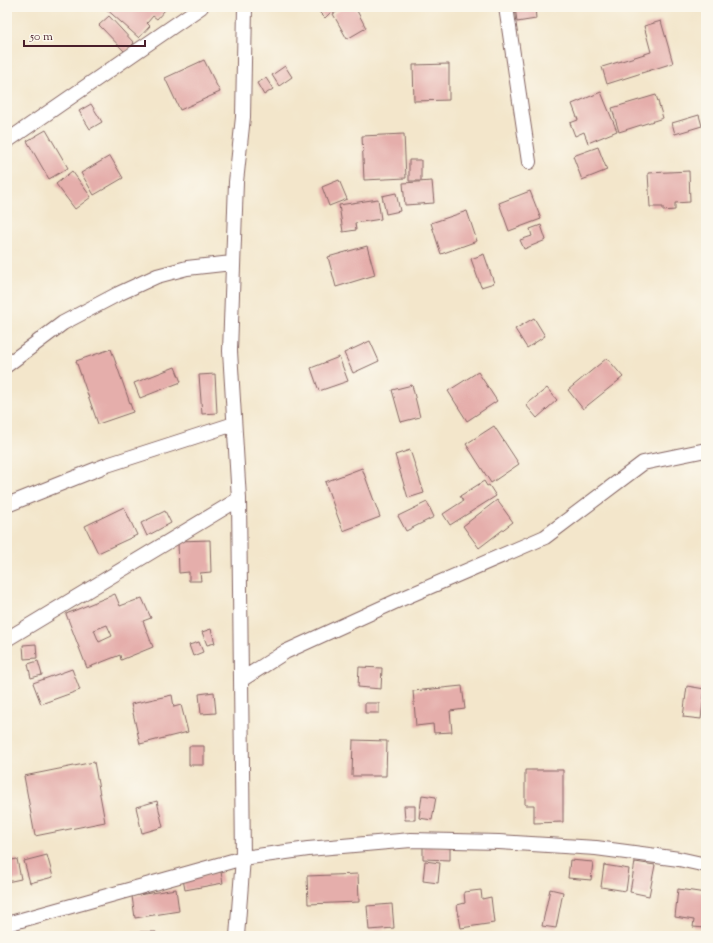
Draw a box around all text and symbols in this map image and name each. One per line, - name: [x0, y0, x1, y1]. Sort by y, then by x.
- scale bar: [24, 22, 145, 48]
- text: 50 m: [29, 28, 53, 46]

